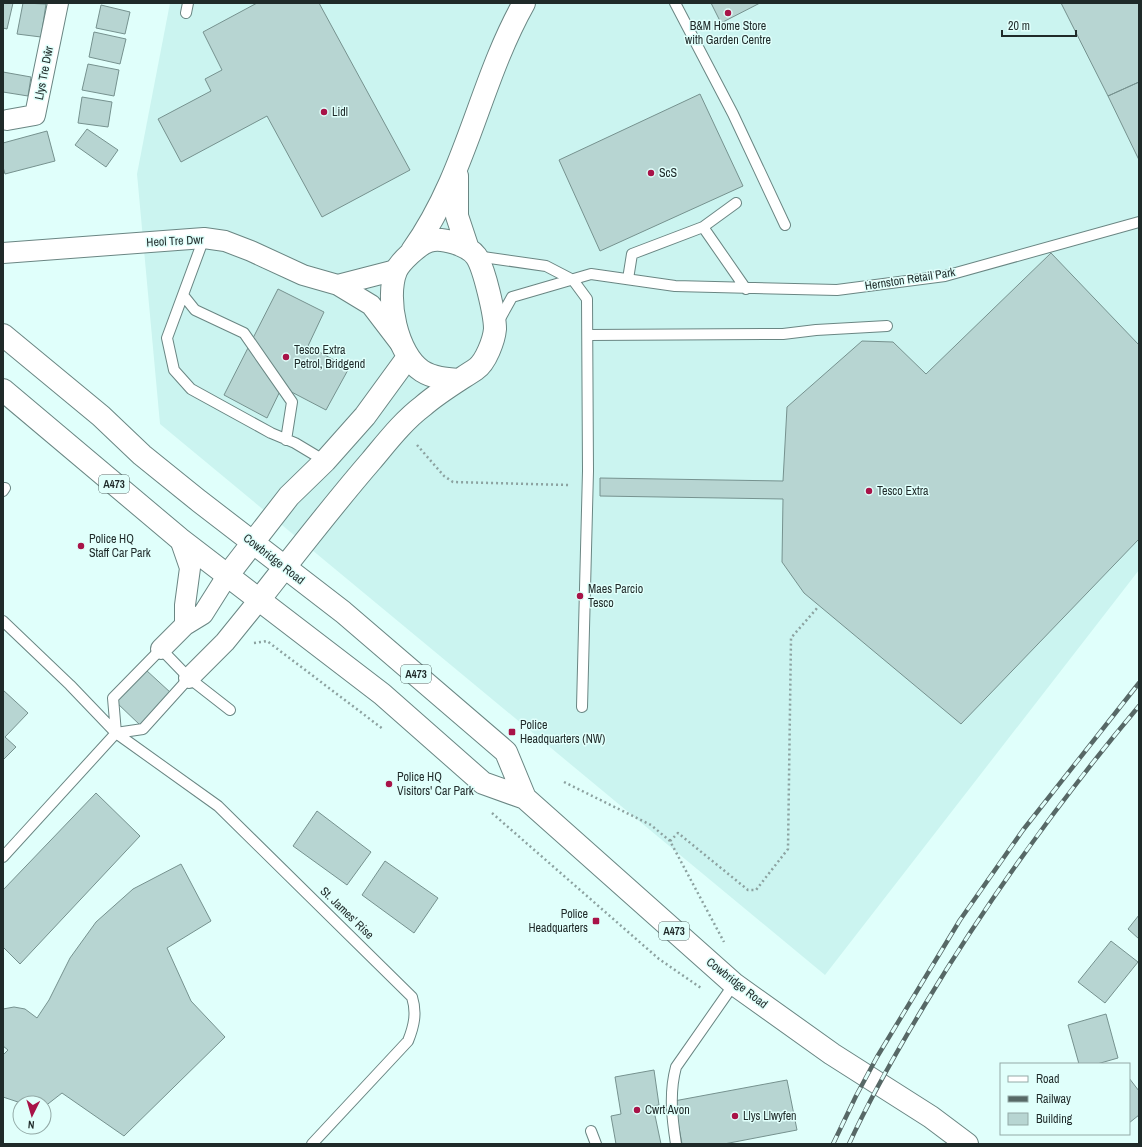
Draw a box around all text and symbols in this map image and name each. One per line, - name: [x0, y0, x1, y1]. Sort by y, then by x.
- marker: B&M Home Store with Garden Centre: [723, 8, 733, 18]
- scale bar: [1002, 12, 1076, 38]
- place label: B&M Home Store with Garden Centre: [685, 18, 771, 48]
- text: 20 m: [1008, 18, 1030, 34]
- street label: Llys Tre Dŵr: [31, 44, 57, 101]
- place label: Lidl: [332, 104, 348, 120]
- marker: Lidl: [319, 107, 329, 117]
- place label: ScS: [659, 165, 677, 181]
- marker: ScS: [646, 168, 656, 178]
- street label: Heol Tre Dwr: [146, 231, 205, 250]
- street label: Hernston Retail Park: [864, 264, 956, 294]
- place label: Tesco Extra Petrol, Bridgend: [294, 342, 365, 372]
- marker: Tesco Extra Petrol, Bridgend: [281, 352, 291, 362]
- road number: A473: [99, 475, 129, 493]
- place label: Tesco Extra: [877, 483, 929, 499]
- marker: Tesco Extra: [864, 486, 874, 496]
- street label: Cowbridge Road: [240, 530, 308, 588]
- place label: Police HQ Staff Car Park: [89, 531, 151, 561]
- marker: Police HQ Staff Car Park: [76, 541, 86, 551]
- place label: Maes Parcio Tesco: [588, 581, 643, 611]
- marker: Maes Parcio Tesco: [575, 591, 585, 601]
- road number: A473: [401, 665, 431, 683]
- place label: Police Headquarters (NW): [520, 717, 605, 747]
- marker: Police Headquarters (NW): [507, 727, 517, 737]
- place label: Police HQ Visitors' Car Park: [397, 769, 474, 799]
- marker: Police HQ Visitors' Car Park: [384, 779, 394, 789]
- street label: St. James' Rise: [317, 883, 377, 943]
- place label: Police Headquarters: [528, 906, 588, 936]
- marker: Police Headquarters: [591, 916, 601, 926]
- road number: A473: [659, 922, 689, 940]
- street label: Cowbridge Road: [703, 954, 771, 1012]
- legend: [1000, 1063, 1130, 1135]
- text: Road: [1036, 1071, 1060, 1087]
- text: Railway: [1036, 1091, 1071, 1107]
- north arrow: [12, 1095, 52, 1135]
- place label: Cwrt Avon: [645, 1102, 690, 1118]
- marker: Cwrt Avon: [632, 1105, 642, 1115]
- place label: Llys Llwyfen: [743, 1108, 797, 1124]
- marker: Llys Llwyfen: [730, 1111, 740, 1121]
- text: Building: [1036, 1111, 1073, 1127]
- text: N: [27, 1118, 35, 1132]

